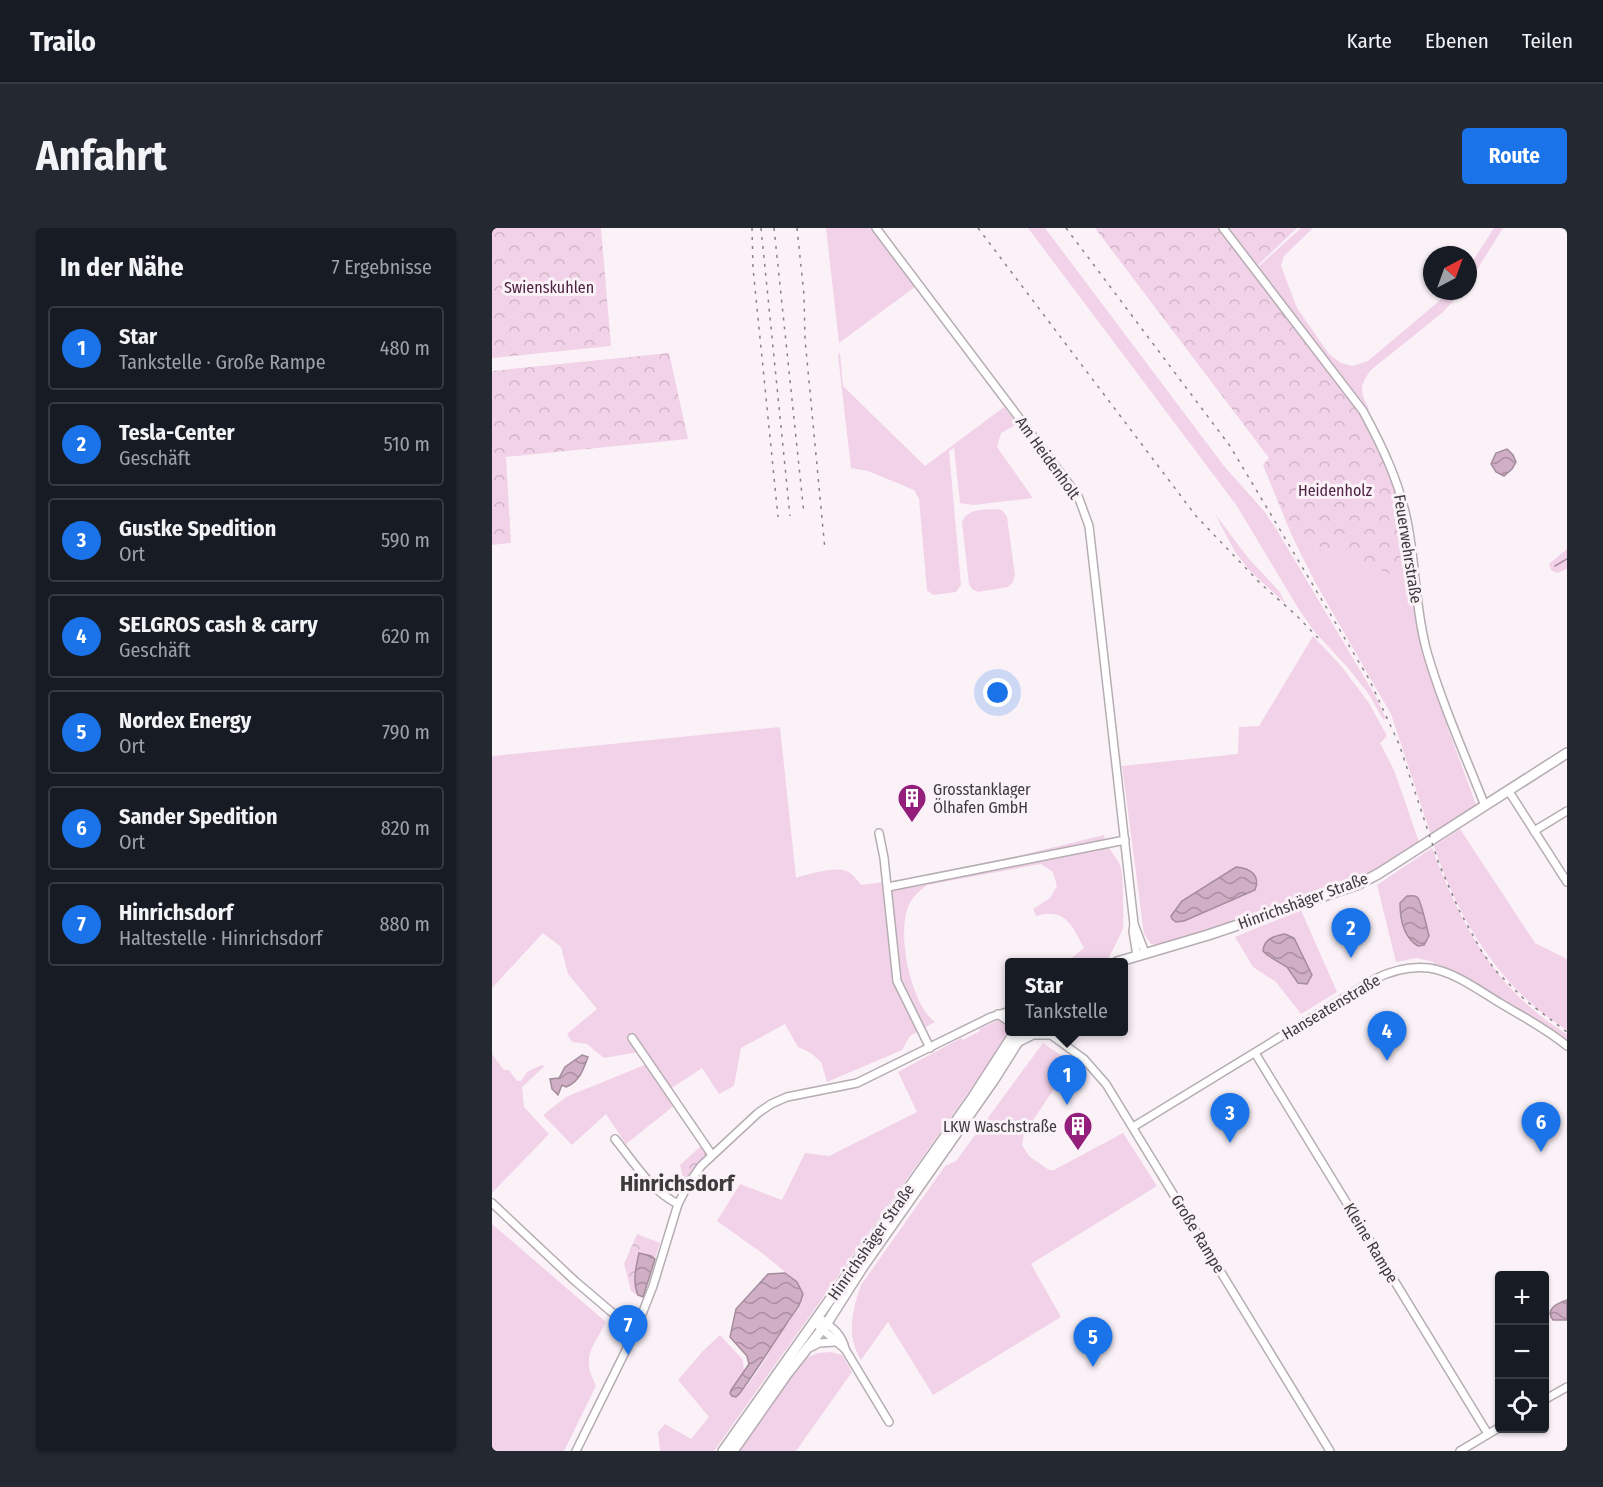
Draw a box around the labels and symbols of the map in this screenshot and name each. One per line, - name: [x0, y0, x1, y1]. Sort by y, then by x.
- north arrow: [1423, 246, 1477, 300]
- park label: Swienskuhlen: [504, 278, 594, 297]
- street label: Am Heidenholt: [1012, 413, 1085, 504]
- park label: Heidenholz: [1298, 481, 1372, 500]
- street label: Feuerwehrstraße: [1390, 493, 1426, 605]
- your location: [983, 678, 1012, 707]
- place label: Grosstanklager Ölhafen GmbH: [933, 780, 1031, 817]
- building icon: Grosstanklager Ölhafen GmbH: [896, 782, 928, 824]
- street label: Hinrichshäger Straße: [1235, 869, 1371, 933]
- pin: 2: [1332, 908, 1370, 958]
- street label: Hanseatenstraße: [1278, 970, 1384, 1044]
- pin: 4: [1368, 1012, 1406, 1061]
- pin: 1: [1048, 1056, 1086, 1105]
- pin: 3: [1210, 1094, 1250, 1143]
- pin: 6: [1522, 1102, 1560, 1152]
- building icon: LKW Waschstraße: [1062, 1110, 1094, 1152]
- place label: LKW Waschstraße: [943, 1117, 1057, 1136]
- district label: Hinrichsdorf: [620, 1170, 736, 1197]
- street label: Hinrichshäger Straße: [824, 1180, 918, 1304]
- street label: Große Rampe: [1167, 1191, 1229, 1277]
- street label: Kleine Rampe: [1340, 1200, 1402, 1286]
- pin: 7: [608, 1306, 648, 1355]
- pin: 5: [1074, 1318, 1112, 1367]

